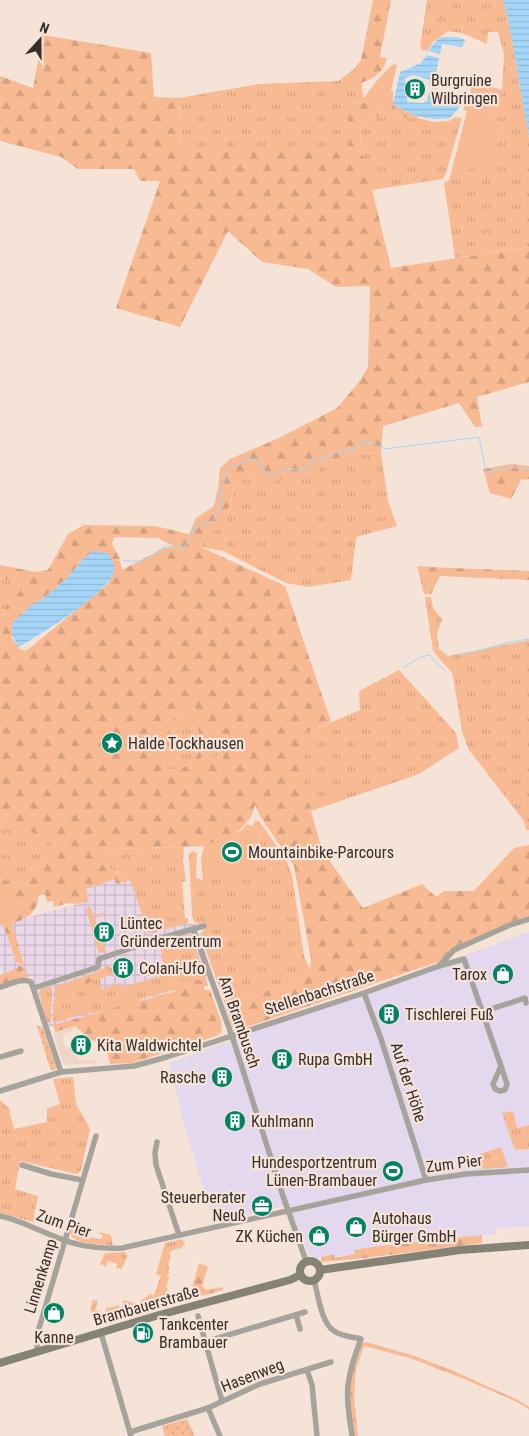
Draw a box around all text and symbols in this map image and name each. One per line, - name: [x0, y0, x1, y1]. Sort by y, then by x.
- north arrow: [15, 15, 65, 65]
- text: N: [38, 19, 52, 37]
- place label: Burgruine Wilbringen: [431, 71, 498, 108]
- building icon: Burgruine Wilbringen: [403, 77, 427, 101]
- place icon: Halde Tockhausen: [100, 731, 124, 755]
- place label: Halde Tockhausen: [128, 734, 244, 753]
- sports icon: Mountainbike-Parcours: [220, 840, 244, 864]
- place label: Mountainbike-Parcours: [248, 843, 394, 862]
- place label: Lüntec Gründerzentrum: [120, 914, 222, 951]
- building icon: Lüntec Gründerzentrum: [92, 920, 116, 944]
- building icon: Colani-Ufo: [111, 956, 135, 980]
- place label: Colani-Ufo: [139, 959, 205, 978]
- shop icon: Tarox: [491, 962, 515, 986]
- place label: Tarox: [452, 965, 487, 984]
- street label: Stellenbachstraße: [262, 966, 376, 1019]
- street label: Am Brambusch: [215, 974, 264, 1071]
- building icon: Tischlerei Fuß: [377, 1002, 401, 1026]
- place label: Tischlerei Fuß: [405, 1005, 494, 1024]
- building icon: Kita Waldwichtel: [69, 1033, 93, 1057]
- place label: Kita Waldwichtel: [97, 1036, 202, 1055]
- street label: Auf der Höhe: [387, 1040, 430, 1124]
- building icon: Rupa GmbH: [270, 1047, 294, 1071]
- place label: Rupa GmbH: [298, 1050, 373, 1069]
- building icon: Rasche: [210, 1065, 234, 1089]
- place label: Rasche: [160, 1068, 206, 1087]
- building icon: Kuhlmann: [223, 1109, 247, 1133]
- place label: Kuhlmann: [251, 1112, 314, 1131]
- street label: Zum Pier: [425, 1151, 483, 1176]
- place label: Hundesportzentrum Lünen-Brambauer: [251, 1153, 377, 1190]
- sports icon: Hundesportzentrum Lünen-Brambauer: [381, 1159, 405, 1183]
- place label: Steuerberater Neuß: [161, 1188, 246, 1225]
- office icon: Steuerberater Neuß: [250, 1194, 274, 1218]
- street label: Zum Pier: [34, 1205, 94, 1242]
- place label: Autohaus Bürger GmbH: [372, 1209, 456, 1246]
- shop icon: Autohaus Bürger GmbH: [344, 1215, 368, 1239]
- shop icon: ZK Küchen: [307, 1224, 331, 1248]
- place label: ZK Küchen: [236, 1227, 303, 1246]
- street label: Linnenkamp: [20, 1237, 61, 1316]
- street label: Brambauerstraße: [91, 1281, 201, 1330]
- shop icon: Kanne: [42, 1301, 66, 1325]
- place label: Tankcenter Brambauer: [159, 1315, 229, 1352]
- fuel station icon: Tankcenter Brambauer: [131, 1321, 155, 1345]
- place label: Kanne: [34, 1328, 74, 1347]
- street label: Hasenweg: [218, 1355, 286, 1396]

